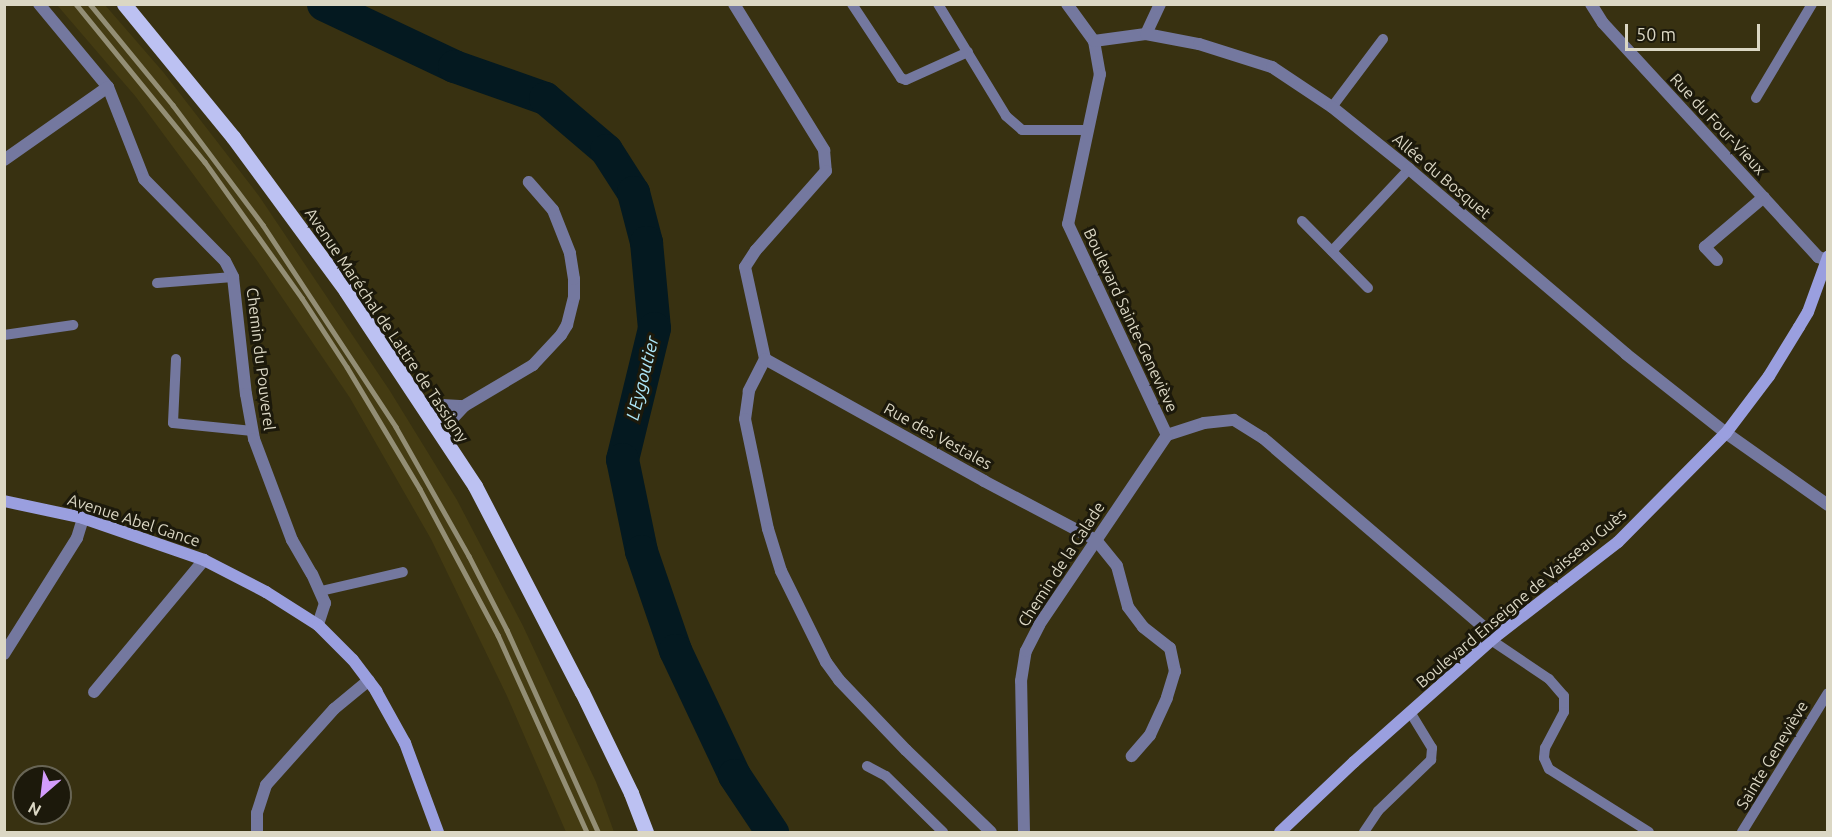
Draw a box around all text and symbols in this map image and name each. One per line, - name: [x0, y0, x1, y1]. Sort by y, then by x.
- scale bar: [1628, 12, 1763, 50]
- text: 50 m: [1636, 24, 1676, 44]
- street label: Rue du Four-Vieux: [1666, 69, 1770, 179]
- street label: Allée du Bosquet: [1389, 129, 1495, 223]
- street label: Avenue Maréchal de Lattre de Tassigny: [301, 204, 473, 446]
- street label: Boulevard Sainte-Geneviève: [1080, 225, 1182, 415]
- street label: Chemin du Pouverel: [243, 286, 279, 432]
- water label: L'Eygoutier: [621, 334, 663, 422]
- street label: Rue des Vestales: [881, 398, 995, 474]
- street label: Avenue Abel Gance: [65, 490, 203, 550]
- street label: Chemin de la Calade: [1013, 498, 1109, 630]
- street label: Boulevard Enseigne de Vaisseau Guès: [1412, 504, 1630, 692]
- street label: Sainte Geneviève: [1732, 697, 1812, 813]
- north arrow: [12, 765, 72, 825]
- text: N: [25, 798, 44, 820]

